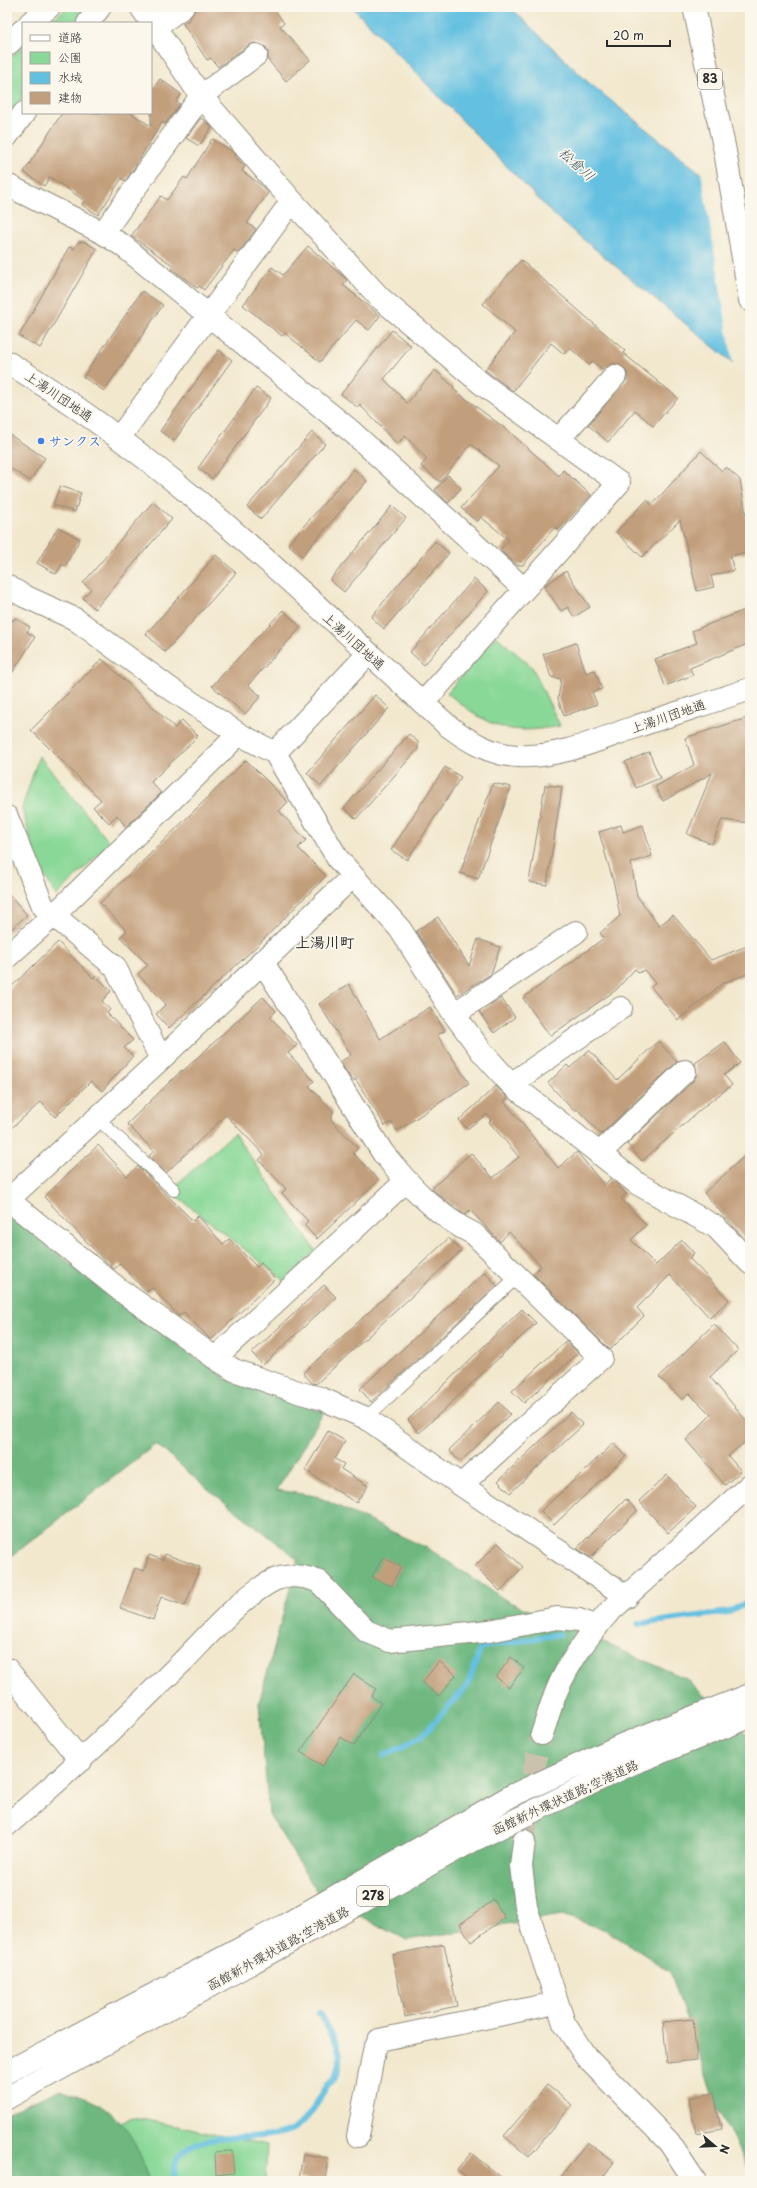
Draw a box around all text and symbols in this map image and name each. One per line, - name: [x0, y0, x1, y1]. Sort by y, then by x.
- legend: [22, 22, 152, 114]
- scale bar: [607, 22, 670, 48]
- text: 20 m: [613, 26, 644, 44]
- text: 道路: [58, 28, 82, 46]
- text: 公園: [58, 48, 82, 66]
- text: 水域: [58, 68, 82, 86]
- road number: 83: [698, 69, 722, 89]
- text: 建物: [58, 88, 82, 106]
- water label: 松倉川: [555, 142, 600, 185]
- street label: 上湯川団地通: [22, 366, 97, 425]
- place label: サンクス: [49, 431, 101, 450]
- marker: サンクス: [36, 436, 46, 446]
- street label: 上湯川団地通: [319, 607, 390, 674]
- street label: 上湯川団地通: [628, 694, 708, 737]
- district label: 上湯川町: [295, 930, 355, 953]
- street label: 函館新外環状道路;空港道路: [488, 1754, 641, 1839]
- road number: 278: [357, 1886, 389, 1906]
- street label: 函館新外環状道路;空港道路: [203, 1901, 352, 1995]
- north arrow: [695, 2126, 735, 2166]
- text: N: [715, 2143, 734, 2157]

